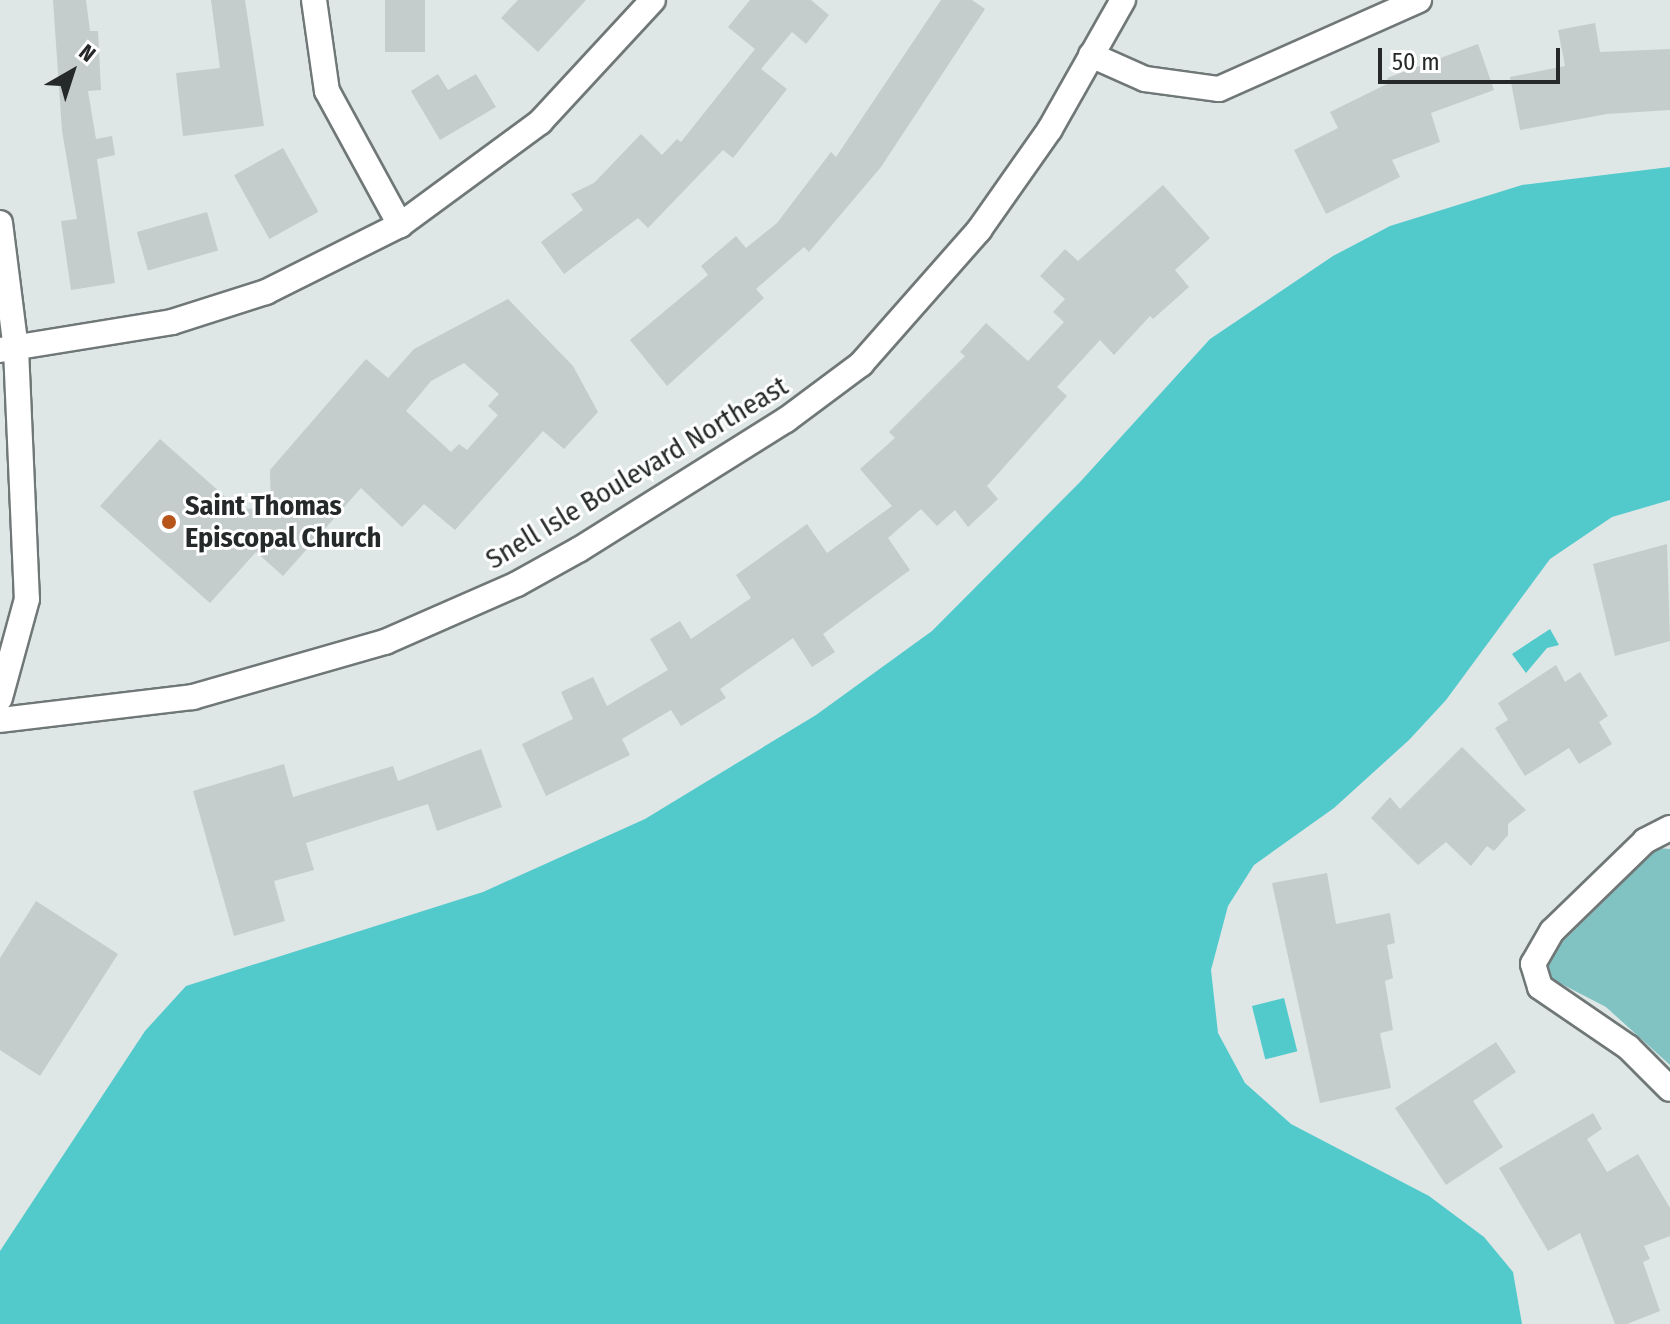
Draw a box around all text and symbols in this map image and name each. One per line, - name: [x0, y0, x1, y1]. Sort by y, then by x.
- north arrow: [32, 32, 112, 112]
- scale bar: [1382, 32, 1564, 82]
- text: N: [74, 38, 101, 68]
- text: 50 m: [1392, 48, 1440, 76]
- street label: Snell Isle Boulevard Northeast: [480, 369, 794, 577]
- place label: Saint Thomas Episcopal Church: [185, 489, 381, 555]
- marker: Saint Thomas Episcopal Church: [160, 513, 178, 531]

